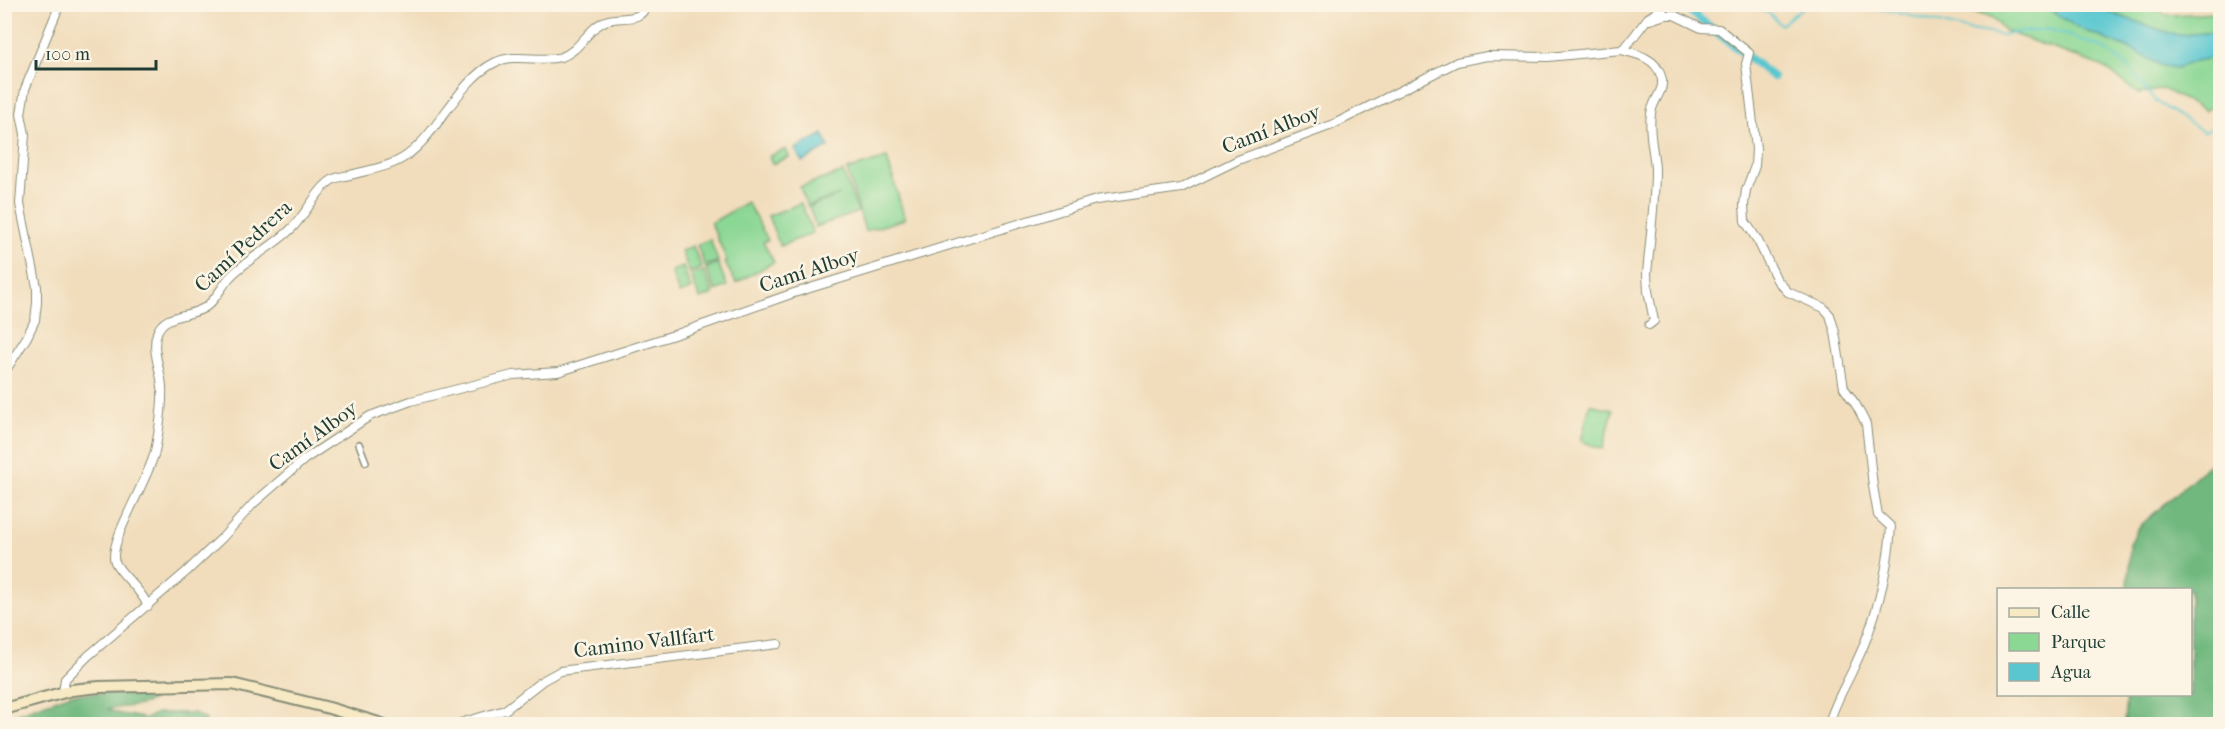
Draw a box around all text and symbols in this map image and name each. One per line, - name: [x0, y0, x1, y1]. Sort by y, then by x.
- scale bar: [36, 33, 156, 71]
- text: 100 m: [45, 44, 90, 65]
- street label: Camí Alboy: [1218, 99, 1324, 159]
- street label: Camí Pedrera: [190, 195, 297, 297]
- street label: Camí Alboy: [756, 242, 863, 297]
- street label: Camí Alboy: [264, 395, 363, 476]
- legend: [1997, 588, 2192, 696]
- text: Calle: [2051, 602, 2090, 623]
- street label: Camino Vallfart: [572, 621, 716, 663]
- text: Parque: [2051, 632, 2106, 653]
- text: Agua: [2050, 662, 2092, 683]

